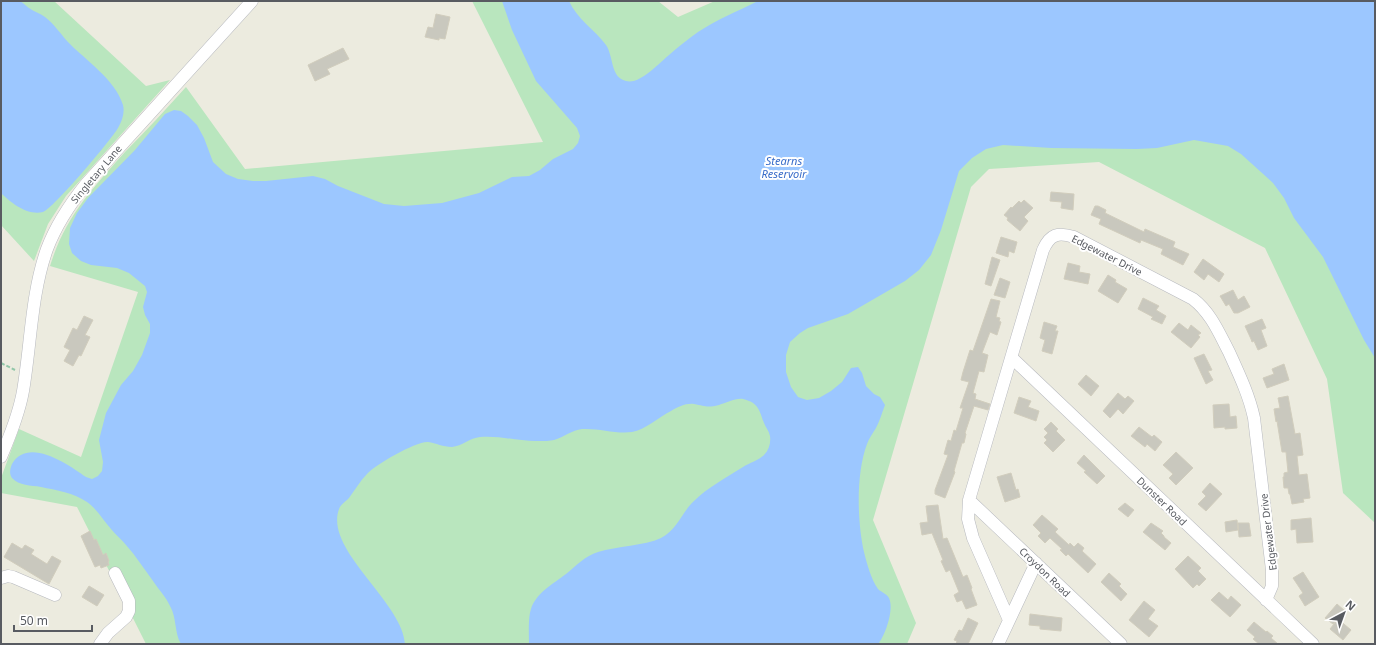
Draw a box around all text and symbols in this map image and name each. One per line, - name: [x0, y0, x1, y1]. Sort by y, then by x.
- street label: Singletary Lane: [67, 142, 125, 206]
- water label: Stearns Reservoir: [762, 153, 807, 181]
- street label: Edgewater Drive: [1069, 231, 1145, 279]
- street label: Dunster Road: [1134, 474, 1190, 528]
- street label: Edgewater Drive: [1256, 492, 1280, 571]
- street label: Croydon Road: [1016, 544, 1074, 600]
- north arrow: [1324, 593, 1364, 633]
- text: N: [1343, 596, 1359, 614]
- scale bar: [14, 607, 92, 633]
- text: 50 m: [20, 612, 48, 629]

